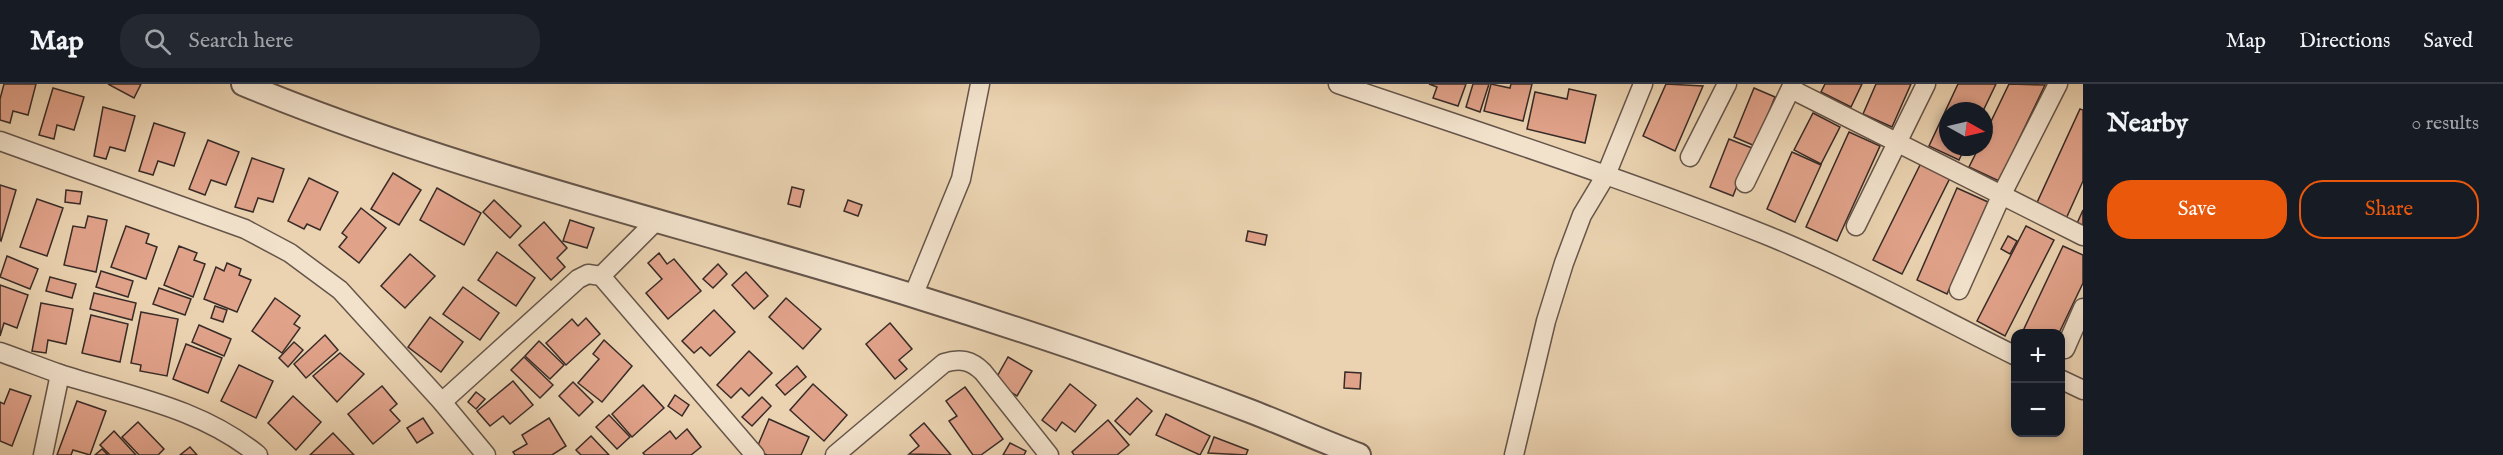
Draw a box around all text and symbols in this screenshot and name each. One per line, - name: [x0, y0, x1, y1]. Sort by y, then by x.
- search box: [120, 14, 540, 68]
- text: Map: [30, 24, 84, 59]
- icon: search: [141, 25, 174, 58]
- text: Search here: [189, 27, 293, 55]
- text: Map: [2226, 28, 2266, 55]
- text: Directions: [2299, 28, 2390, 55]
- text: Saved: [2423, 28, 2473, 55]
- north arrow: [1939, 102, 1993, 156]
- text: Nearby: [2107, 107, 2188, 140]
- text: 0 results: [2412, 111, 2479, 136]
- button: Save: [2107, 180, 2287, 239]
- button: Share: [2299, 180, 2479, 239]
- map controls: [2011, 329, 2065, 437]
- button: +: [2011, 329, 2065, 383]
- button: −: [2011, 383, 2065, 437]

